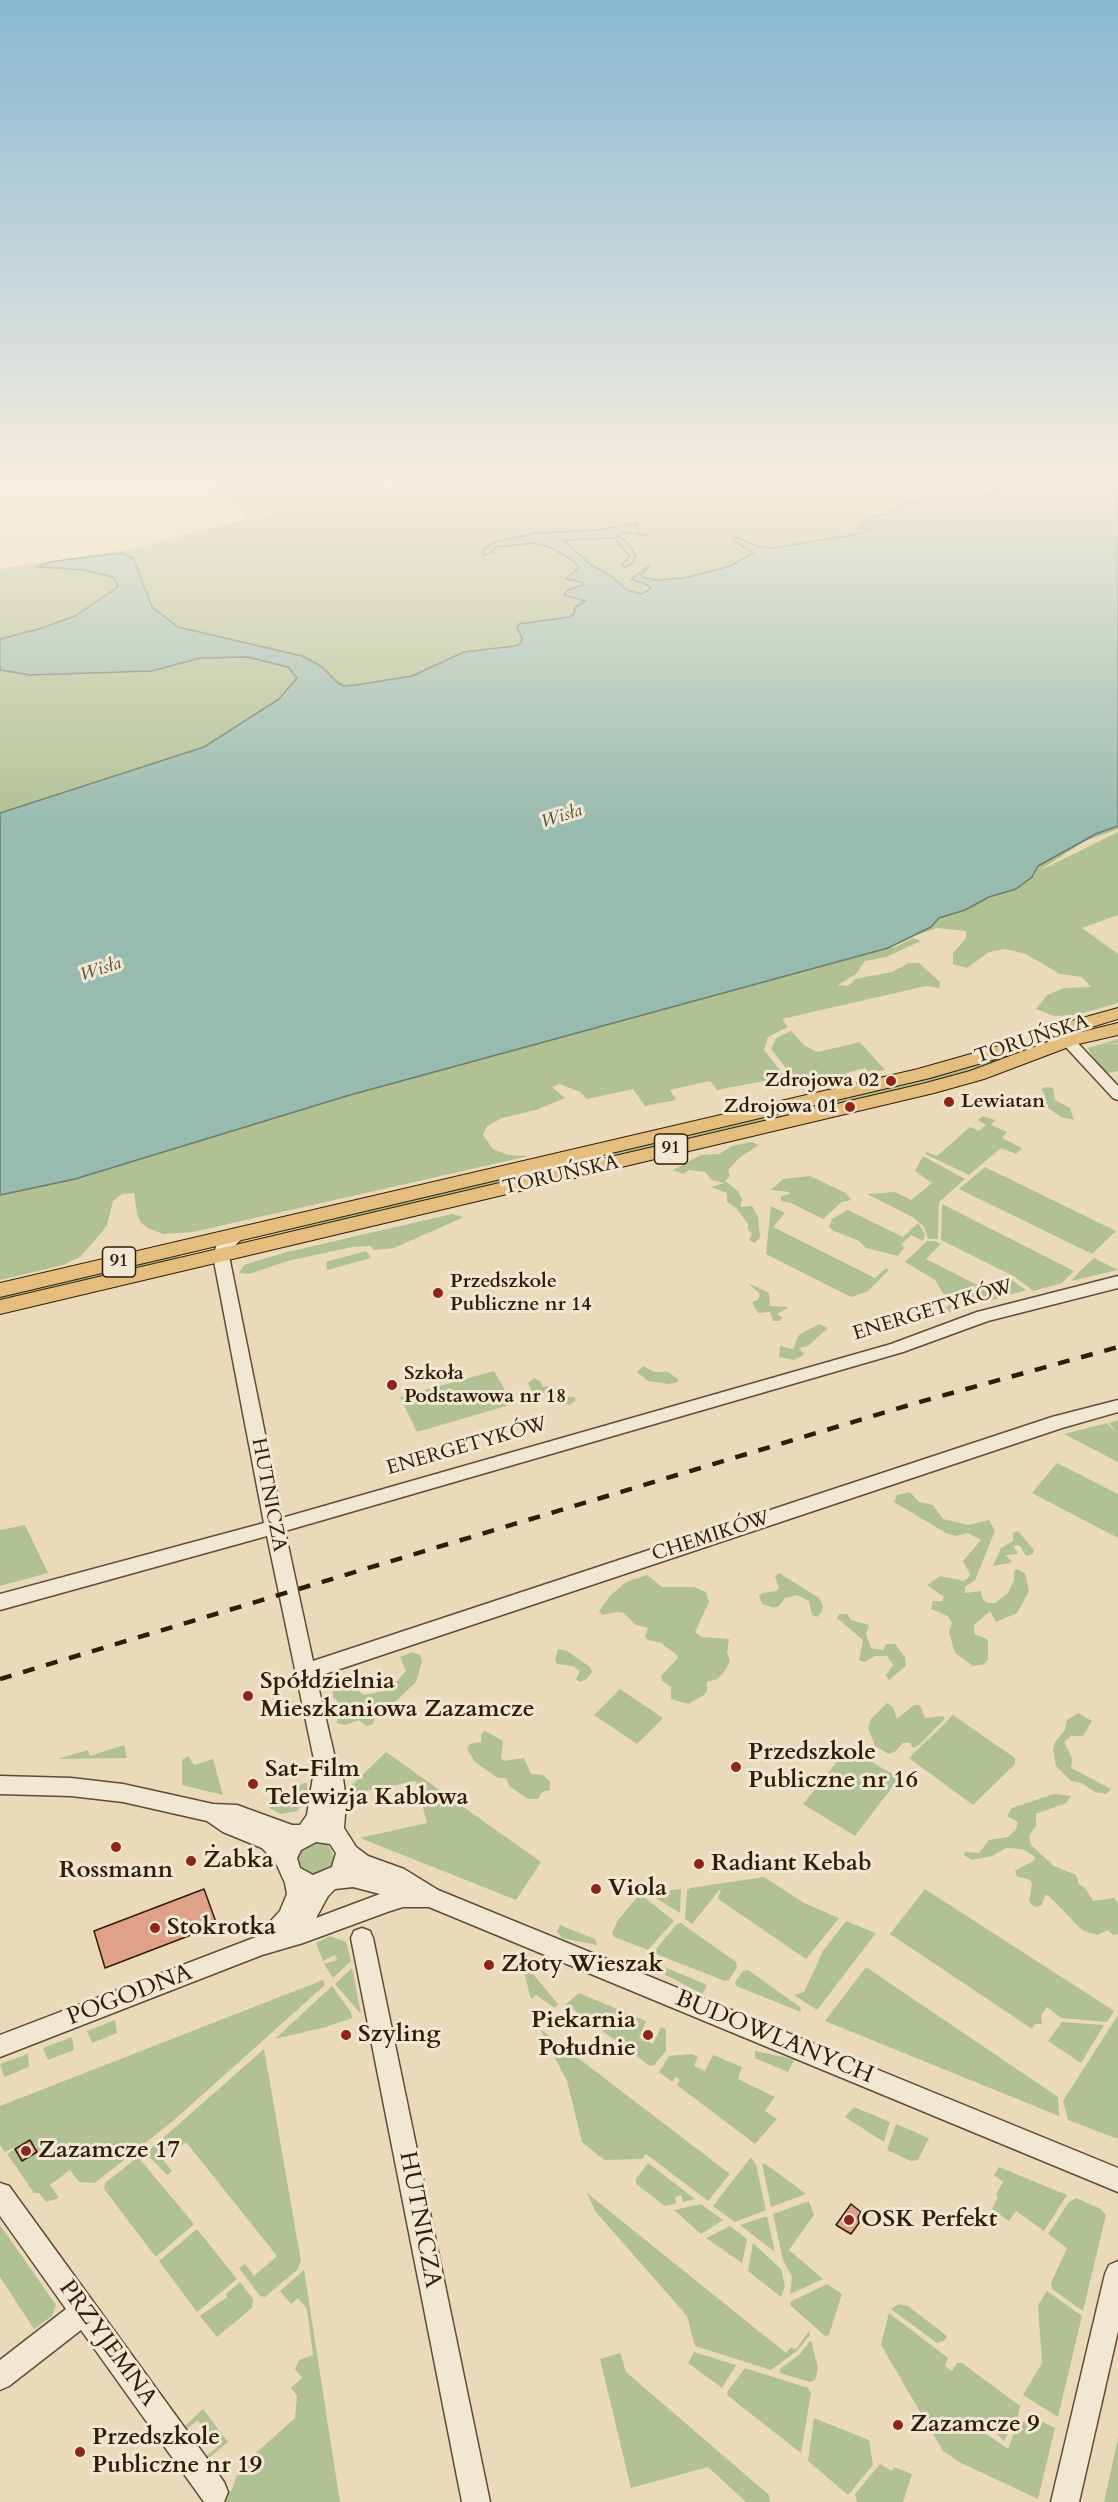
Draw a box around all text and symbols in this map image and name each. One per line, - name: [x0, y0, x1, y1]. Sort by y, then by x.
- water label: Wisła: [539, 800, 585, 834]
- water label: Wisła: [78, 953, 124, 987]
- street label: TORUŃSKA: [972, 1010, 1092, 1070]
- place label: Zdrojowa 02: [765, 1069, 879, 1093]
- marker: Zdrojowa 02: [884, 1074, 898, 1088]
- place label: Lewiatan: [961, 1090, 1045, 1114]
- place label: Zdrojowa 01: [724, 1095, 838, 1119]
- marker: Lewiatan: [942, 1095, 956, 1109]
- marker: Zdrojowa 01: [843, 1100, 857, 1114]
- road number: 91: [654, 1134, 688, 1164]
- street label: TORUŃSKA: [501, 1151, 621, 1201]
- road number: 91: [102, 1247, 136, 1277]
- place label: Przedszkole Publiczne nr 14: [450, 1270, 592, 1317]
- street label: ENERGETYKÓW: [850, 1275, 1016, 1347]
- marker: Przedszkole Publiczne nr 14: [431, 1286, 445, 1300]
- place label: Szkoła Podstawowa nr 18: [404, 1362, 566, 1409]
- marker: Szkoła Podstawowa nr 18: [385, 1378, 399, 1392]
- street label: ENERGETYKÓW: [384, 1413, 550, 1481]
- street label: HUTNICZA: [245, 1436, 291, 1554]
- street label: CHEMIKÓW: [649, 1507, 773, 1567]
- place label: Spółdzielnia Mieszkaniowa Zazamcze: [260, 1668, 535, 1724]
- marker: Spółdzielnia Mieszkaniowa Zazamcze: [241, 1689, 255, 1703]
- place label: Przedszkole Publiczne nr 16: [748, 1739, 918, 1795]
- place label: Sat-Film Telewizja Kablowa: [265, 1756, 468, 1812]
- marker: Przedszkole Publiczne nr 16: [729, 1760, 743, 1774]
- marker: Sat-Film Telewizja Kablowa: [246, 1777, 260, 1791]
- marker: Rossmann: [109, 1840, 123, 1854]
- place label: Żabka: [203, 1847, 274, 1875]
- place label: Radiant Kebab: [711, 1850, 872, 1878]
- marker: Żabka: [184, 1854, 198, 1868]
- place label: Rossmann: [59, 1857, 173, 1885]
- marker: Radiant Kebab: [692, 1857, 706, 1871]
- place label: Viola: [608, 1875, 667, 1903]
- marker: Viola: [589, 1882, 603, 1896]
- place label: Stokrotka: [167, 1914, 276, 1942]
- marker: Stokrotka: [148, 1921, 162, 1935]
- place label: Złoty Wieszak: [501, 1951, 664, 1979]
- marker: Złoty Wieszak: [482, 1958, 496, 1972]
- street label: POGODNA: [63, 1959, 197, 2033]
- street label: BUDOWLANYCH: [671, 1985, 877, 2091]
- place label: Piekarnia Południe: [531, 2007, 636, 2063]
- place label: Szyling: [358, 2021, 441, 2049]
- marker: Szyling: [339, 2028, 353, 2042]
- marker: Piekarnia Południe: [641, 2028, 655, 2042]
- place label: Zazamcze 17: [38, 2137, 180, 2165]
- marker: Zazamcze 17: [19, 2144, 33, 2158]
- street label: HUTNICZA: [392, 2149, 446, 2291]
- place label: OSK Perfekt: [861, 2206, 997, 2234]
- marker: OSK Perfekt: [842, 2213, 856, 2227]
- street label: PRZYJEMNA: [52, 2275, 162, 2413]
- place label: Zazamcze 9: [910, 2411, 1040, 2439]
- marker: Zazamcze 9: [891, 2418, 905, 2432]
- place label: Przedszkole Publiczne nr 19: [92, 2424, 262, 2480]
- marker: Przedszkole Publiczne nr 19: [73, 2445, 87, 2459]

